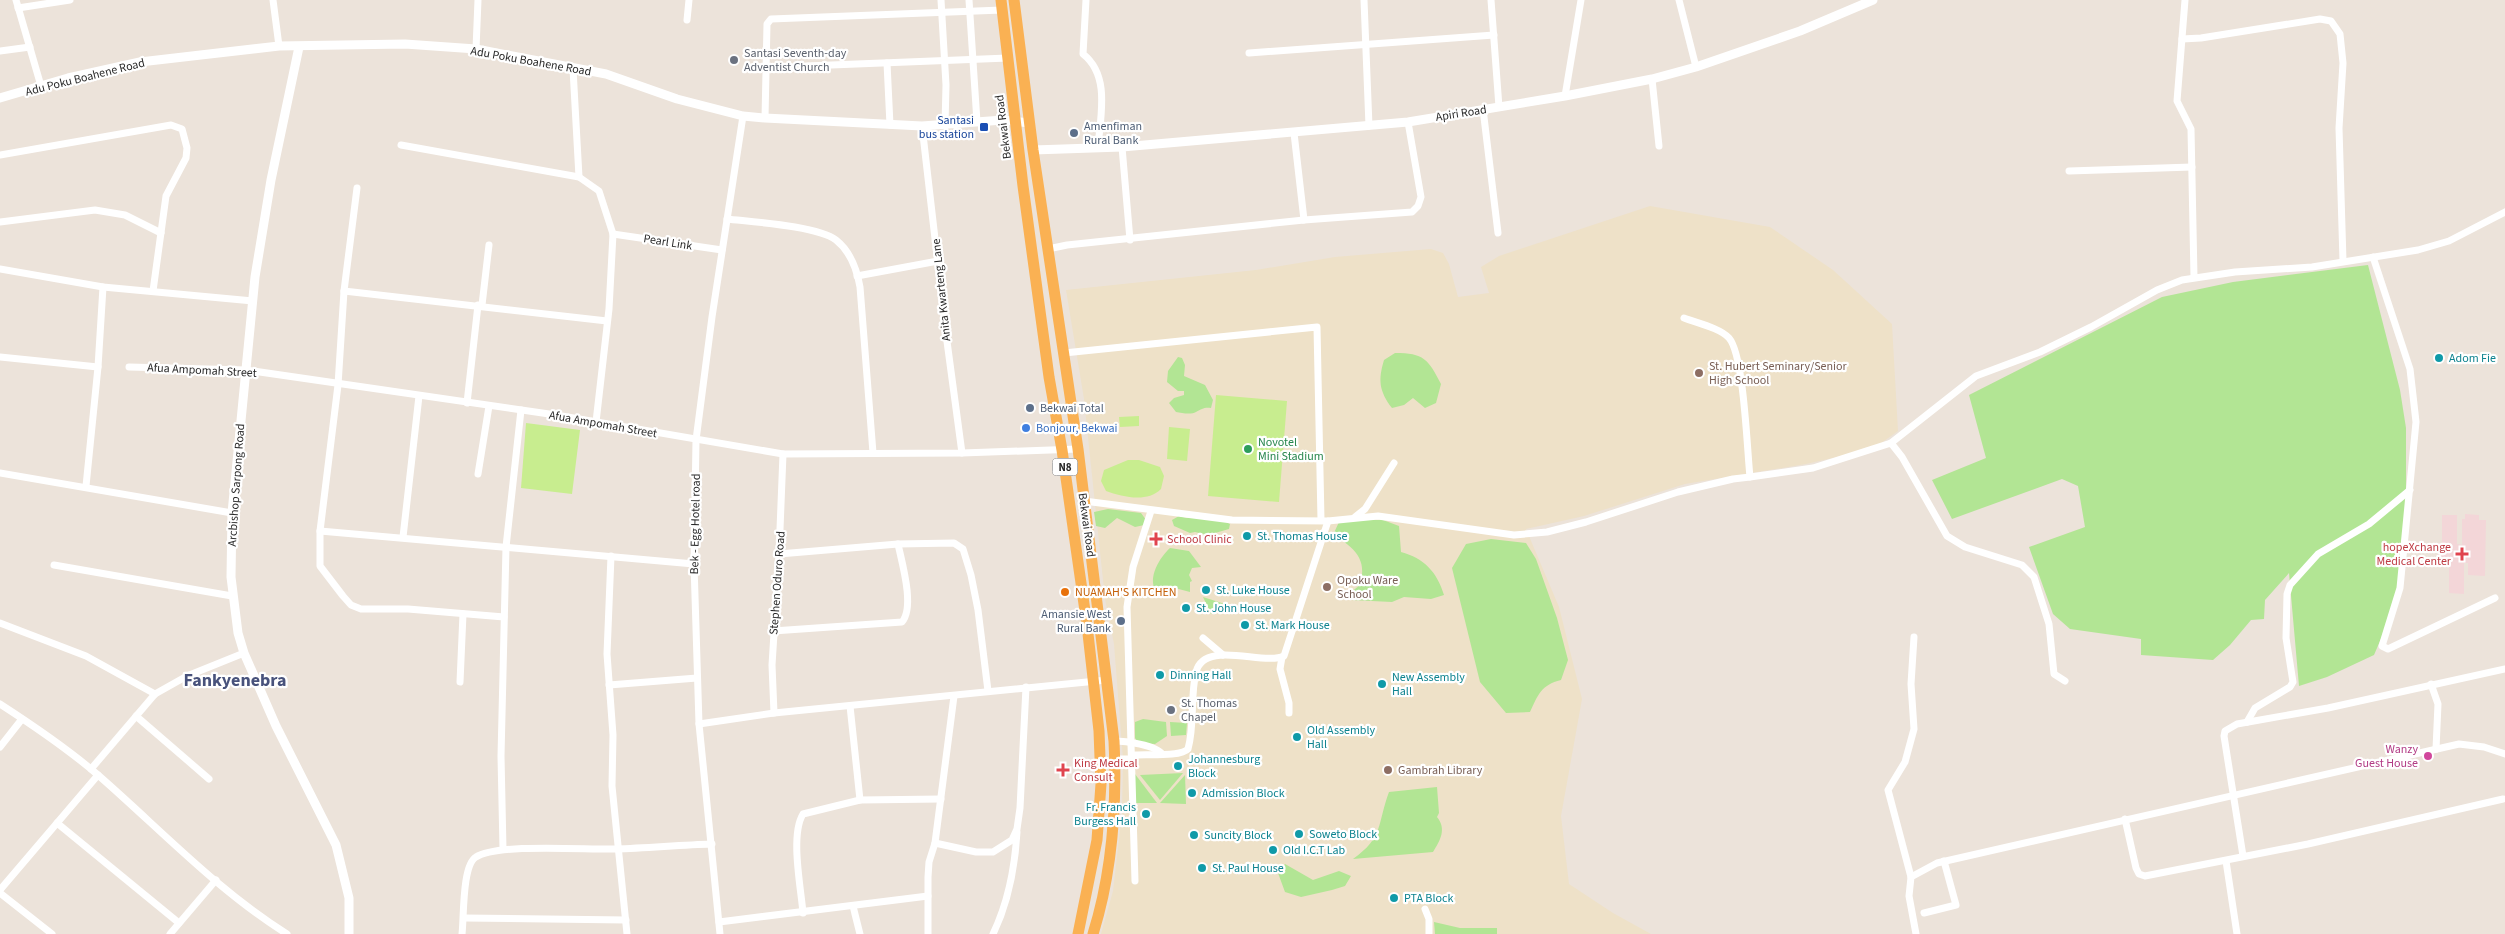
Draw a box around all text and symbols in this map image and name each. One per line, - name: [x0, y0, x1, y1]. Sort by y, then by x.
- street label: Adu Poku Boahene Road: [469, 42, 593, 80]
- place label: Santasi Seventh-day Adventist Church: [744, 45, 847, 76]
- street label: Adu Poku Boahene Road: [24, 54, 147, 101]
- marker: Santasi Seventh-day Adventist Church: [728, 54, 740, 66]
- street label: Bekwai Road: [991, 94, 1016, 160]
- street label: Apiri Road: [1434, 101, 1488, 126]
- place label: Santasi bus station: [919, 112, 974, 143]
- place label: Amenfiman Rural Bank: [1084, 118, 1142, 149]
- marker: Santasi bus station: [978, 121, 990, 133]
- marker: Amenfiman Rural Bank: [1068, 127, 1080, 139]
- street label: Pearl Link: [642, 230, 694, 255]
- street label: Anita Kwarteng Lane: [928, 238, 955, 342]
- place label: Adom Fie: [2449, 350, 2496, 367]
- marker: Adom Fie: [2433, 352, 2445, 364]
- place label: St. Hubert Seminary/Senior High School: [1709, 358, 1848, 389]
- street label: Afua Ampomah Street: [147, 359, 257, 382]
- marker: St. Hubert Seminary/Senior High School: [1693, 367, 1705, 379]
- place label: Bekwai Total: [1040, 400, 1104, 417]
- marker: Bekwai Total: [1024, 402, 1036, 414]
- street label: Afua Ampomah Street: [548, 407, 658, 442]
- place label: Bonjour, Bekwai: [1036, 420, 1117, 437]
- marker: Bonjour, Bekwai: [1020, 422, 1032, 434]
- street label: Arcbishop Sarpong Road: [224, 423, 249, 547]
- place label: Novotel Mini Stadium: [1258, 434, 1324, 465]
- marker: Novotel Mini Stadium: [1242, 443, 1254, 455]
- road number: N8: [1052, 458, 1078, 476]
- street label: Bek - Egg Hotel road: [686, 473, 705, 575]
- street label: Bekwai Road: [1074, 492, 1099, 558]
- place label: St. Thomas House: [1257, 528, 1347, 545]
- marker: St. Thomas House: [1241, 530, 1253, 542]
- street label: Stephen Oduro Road: [765, 531, 790, 635]
- place label: School Clinic: [1167, 531, 1232, 548]
- marker: School Clinic: [1149, 532, 1163, 546]
- place label: hopeXchange Medical Center: [2376, 539, 2452, 570]
- marker: hopeXchange Medical Center: [2455, 547, 2469, 561]
- place label: Opoku Ware School: [1337, 572, 1398, 603]
- marker: Opoku Ware School: [1321, 581, 1333, 593]
- place label: St. Luke House: [1216, 582, 1290, 599]
- place label: NUAMAH'S KITCHEN: [1075, 584, 1177, 601]
- marker: St. Luke House: [1200, 584, 1212, 596]
- marker: NUAMAH'S KITCHEN: [1059, 586, 1071, 598]
- place label: St. John House: [1196, 600, 1271, 617]
- marker: St. John House: [1180, 602, 1192, 614]
- place label: Amansie West Rural Bank: [1041, 606, 1111, 637]
- marker: Amansie West Rural Bank: [1115, 615, 1127, 627]
- place label: St. Mark House: [1255, 617, 1330, 634]
- marker: St. Mark House: [1239, 619, 1251, 631]
- place label: Dinning Hall: [1170, 667, 1231, 684]
- district label: Fankyenebra: [183, 668, 287, 693]
- marker: Dinning Hall: [1154, 669, 1166, 681]
- place label: New Assembly Hall: [1392, 669, 1465, 700]
- marker: New Assembly Hall: [1376, 678, 1388, 690]
- place label: St. Thomas Chapel: [1181, 695, 1237, 726]
- marker: St. Thomas Chapel: [1165, 704, 1177, 716]
- place label: Old Assembly Hall: [1307, 722, 1376, 753]
- marker: Old Assembly Hall: [1291, 731, 1303, 743]
- place label: Wanzy Guest House: [2355, 741, 2418, 772]
- marker: Wanzy Guest House: [2422, 750, 2434, 762]
- place label: Johannesburg Block: [1188, 751, 1260, 782]
- place label: King Medical Consult: [1074, 755, 1138, 786]
- marker: Johannesburg Block: [1172, 760, 1184, 772]
- place label: Gambrah Library: [1398, 762, 1483, 779]
- marker: King Medical Consult: [1056, 763, 1070, 777]
- marker: Gambrah Library: [1382, 764, 1394, 776]
- place label: Admission Block: [1202, 785, 1285, 802]
- marker: Admission Block: [1186, 787, 1198, 799]
- place label: Fr. Francis Burgess Hall: [1074, 799, 1136, 830]
- marker: Fr. Francis Burgess Hall: [1140, 808, 1152, 820]
- place label: Soweto Block: [1309, 826, 1377, 843]
- place label: Suncity Block: [1204, 827, 1272, 844]
- marker: Soweto Block: [1293, 828, 1305, 840]
- marker: Suncity Block: [1188, 829, 1200, 841]
- place label: Old I.C.T Lab: [1283, 842, 1346, 859]
- marker: Old I.C.T Lab: [1267, 844, 1279, 856]
- place label: St. Paul House: [1212, 860, 1284, 877]
- marker: St. Paul House: [1196, 862, 1208, 874]
- place label: PTA Block: [1404, 890, 1453, 907]
- marker: PTA Block: [1388, 892, 1400, 904]

